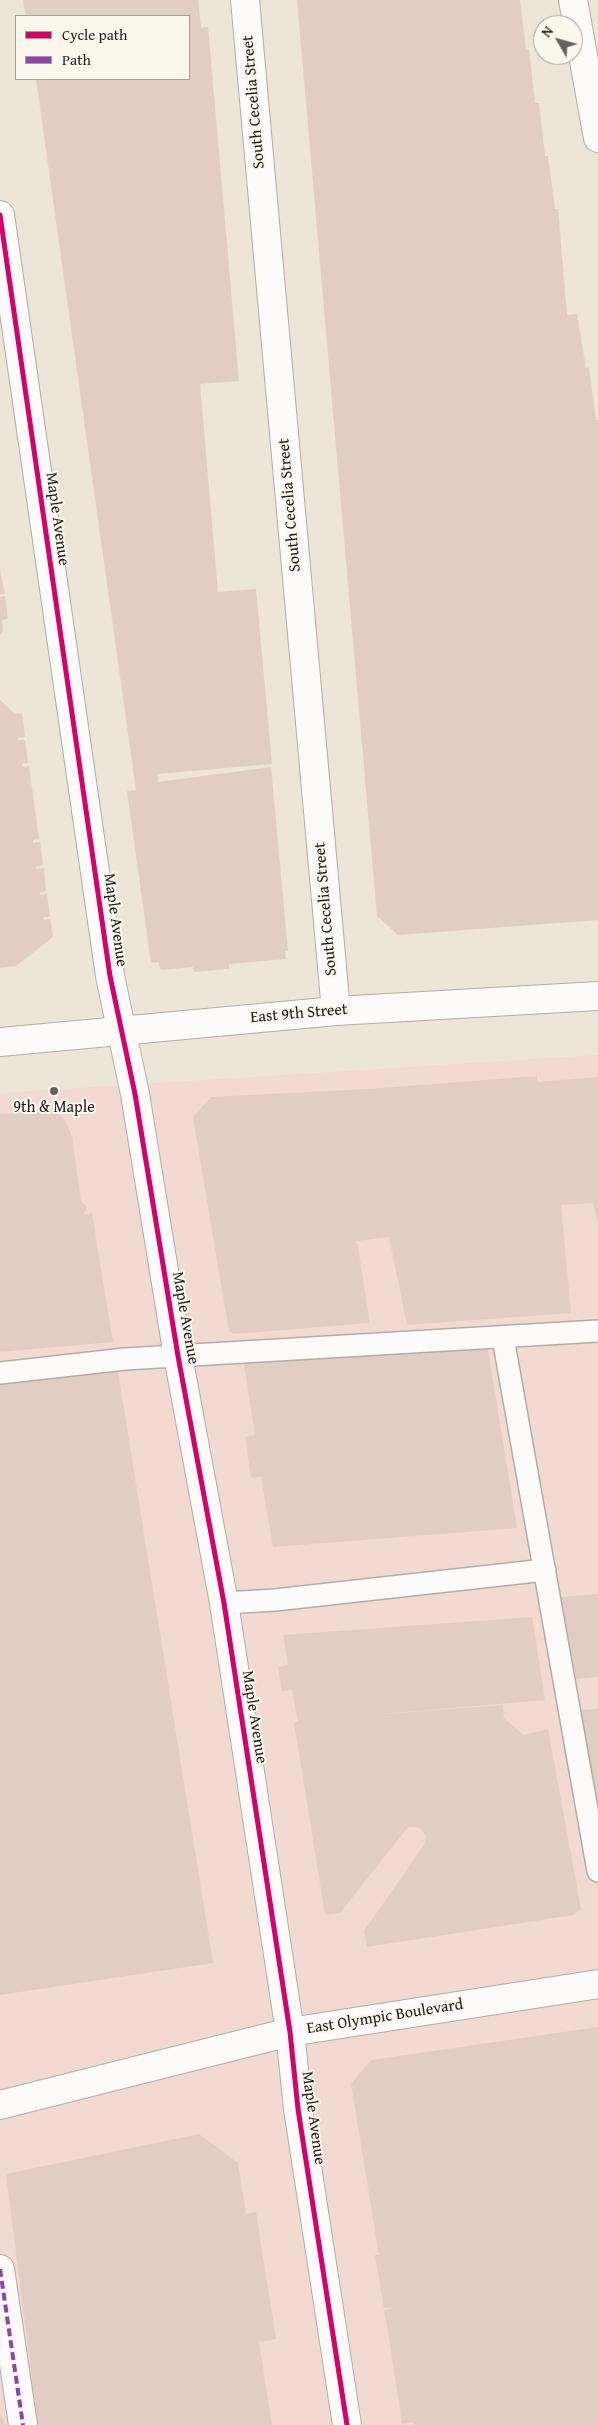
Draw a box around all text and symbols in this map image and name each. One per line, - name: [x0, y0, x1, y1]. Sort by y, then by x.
- legend: [15, 15, 190, 80]
- north arrow: [533, 15, 583, 65]
- text: N: [536, 22, 558, 41]
- text: Cycle path: [62, 24, 128, 45]
- street label: South Cecelia Street: [239, 34, 269, 170]
- text: Path: [62, 49, 91, 70]
- street label: South Cecelia Street: [275, 437, 305, 573]
- street label: Maple Avenue: [41, 471, 73, 567]
- street label: South Cecelia Street: [311, 841, 341, 977]
- street label: Maple Avenue: [99, 872, 131, 968]
- street label: East 9th Street: [250, 1000, 348, 1028]
- marker: 9th & Maple: [48, 1085, 60, 1097]
- place label: 9th & Maple: [13, 1098, 95, 1118]
- street label: Maple Avenue: [167, 1270, 203, 1366]
- street label: Maple Avenue: [237, 1669, 271, 1765]
- street label: East Olympic Boulevard: [305, 1995, 465, 2039]
- street label: Maple Avenue: [297, 2070, 329, 2166]

